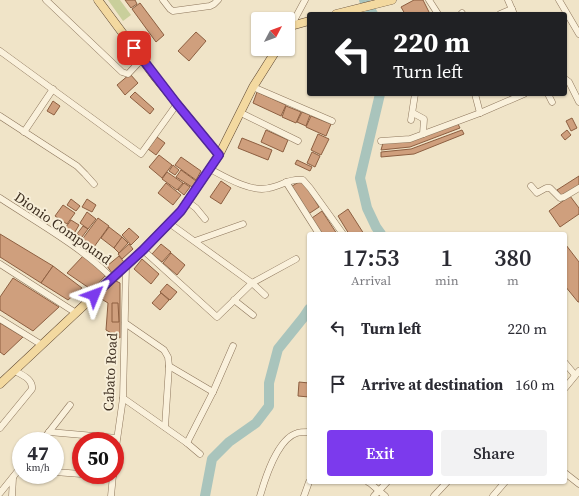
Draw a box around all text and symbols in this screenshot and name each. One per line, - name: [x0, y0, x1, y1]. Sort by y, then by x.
- north arrow: [251, 12, 295, 56]
- map controls: [251, 12, 295, 56]
- text: 220 m: [393, 23, 470, 61]
- icon: left: [327, 28, 379, 80]
- pin: [117, 31, 151, 65]
- icon: arrive: [123, 37, 145, 59]
- text: Turn left: [393, 59, 463, 84]
- street label: Dionio Compound: [10, 187, 116, 269]
- text: 17:53: [342, 241, 400, 274]
- text: 1: [441, 241, 453, 274]
- text: 380: [494, 241, 532, 274]
- text: Arrival: [351, 272, 391, 289]
- text: min: [435, 272, 459, 289]
- text: m: [507, 272, 519, 289]
- position arrow: [73, 274, 115, 316]
- icon: left: [327, 317, 349, 339]
- text: Turn left: [361, 318, 421, 339]
- text: 220 m: [507, 318, 547, 339]
- street label: Cabato Road: [98, 332, 122, 412]
- icon: arrive: [327, 373, 349, 395]
- text: Arrive at destination: [361, 374, 503, 395]
- text: 160 m: [515, 374, 555, 395]
- button: Exit: [327, 430, 433, 476]
- button: Share: [441, 430, 547, 476]
- speed limit sign: 50: [72, 432, 124, 484]
- text: 47: [27, 439, 49, 467]
- text: km/h: [26, 461, 50, 474]

